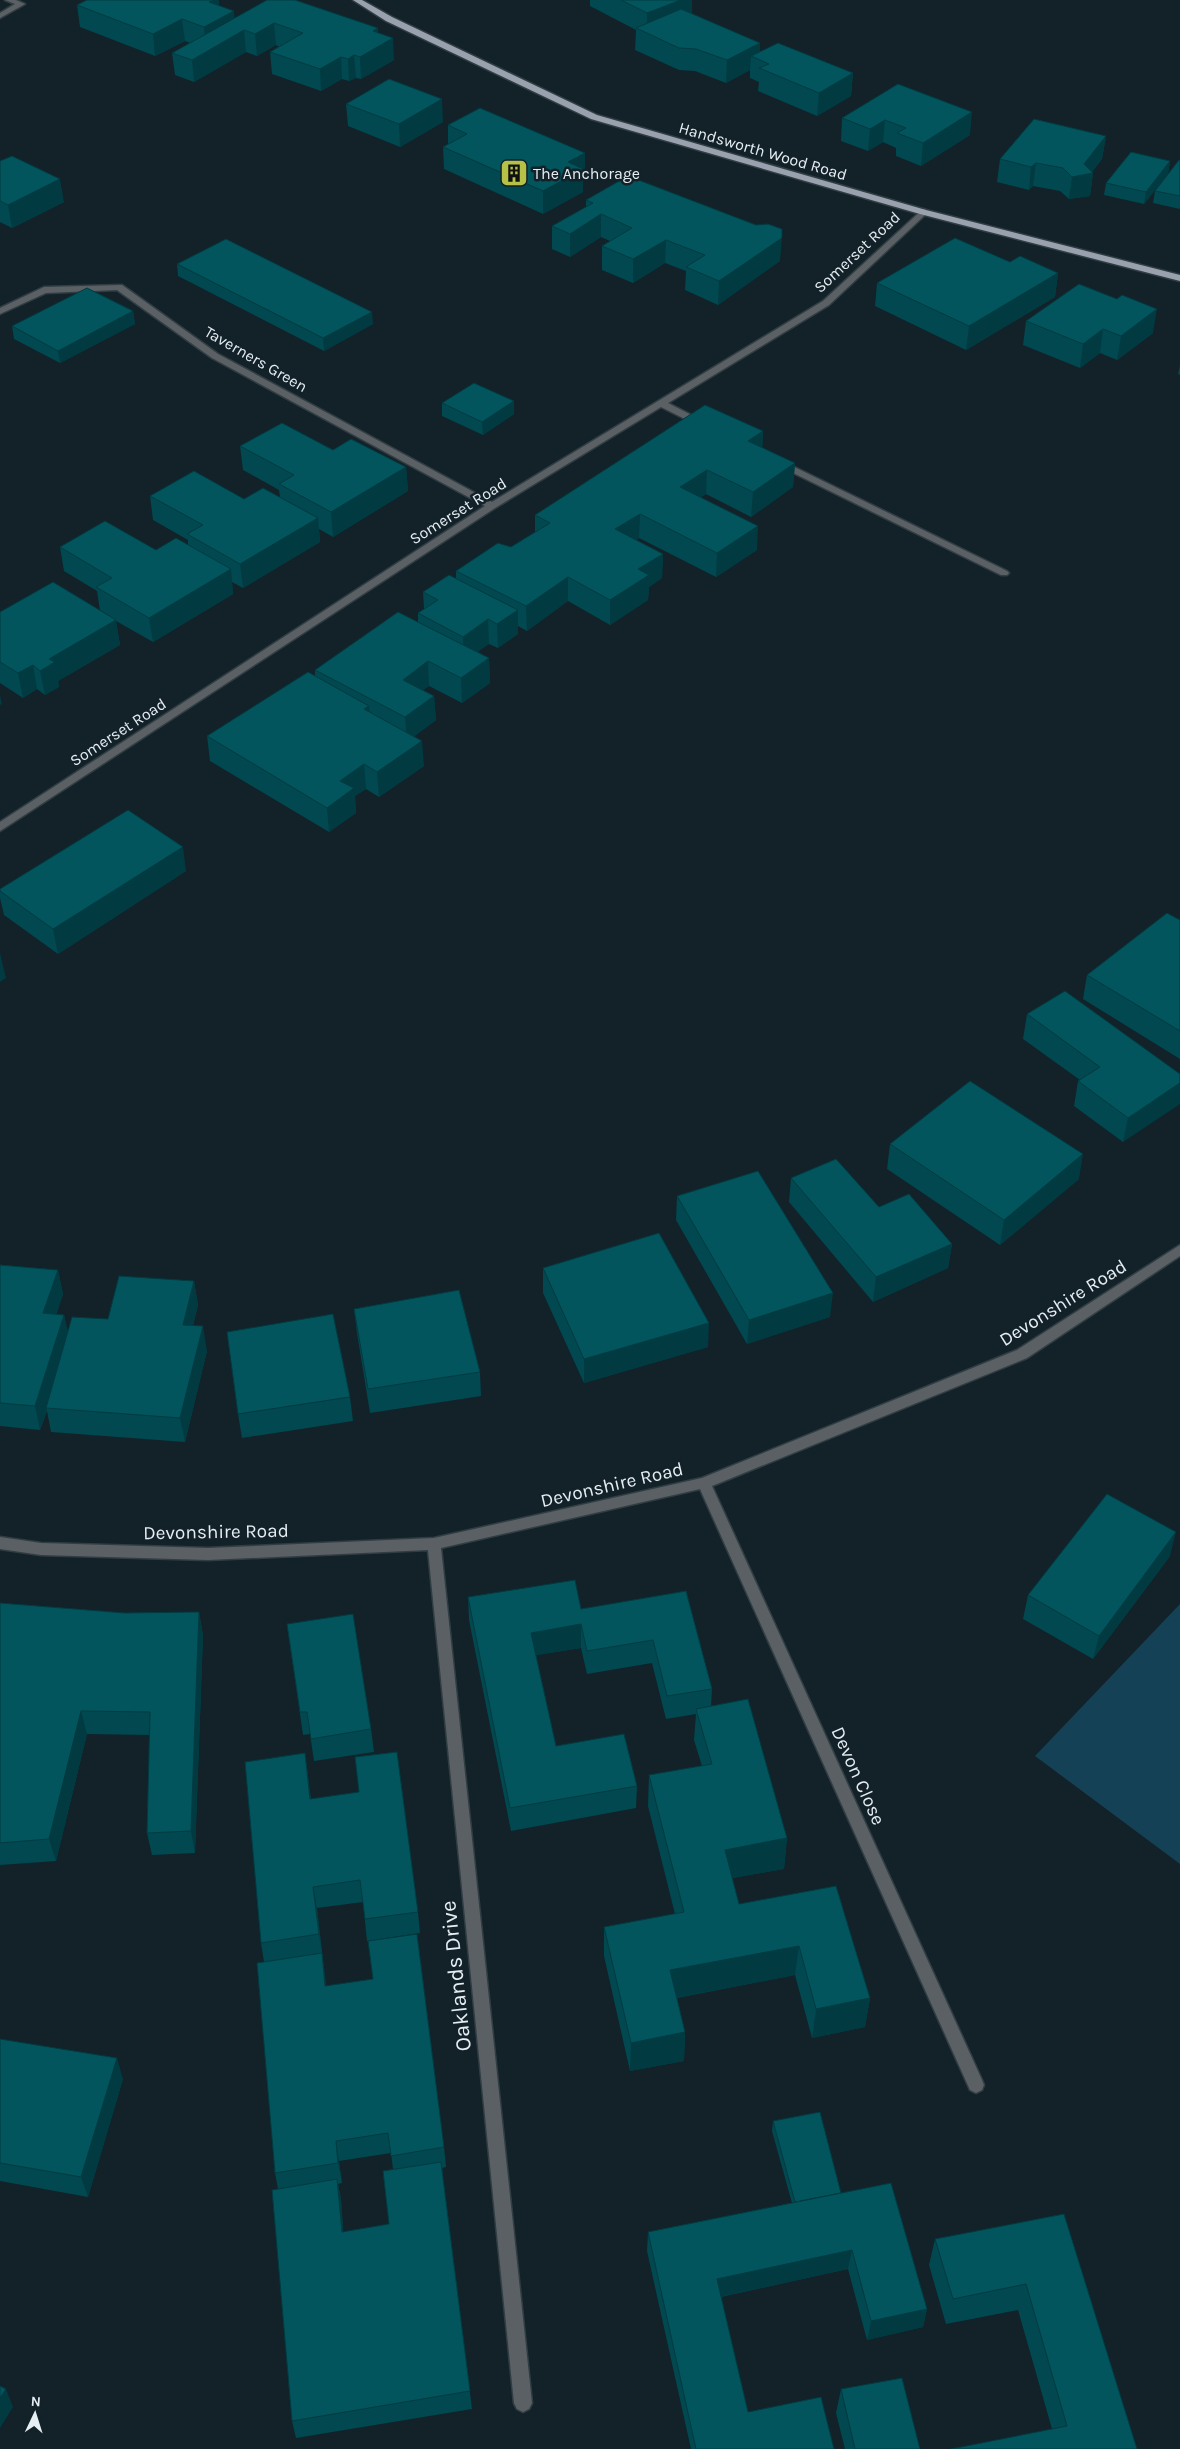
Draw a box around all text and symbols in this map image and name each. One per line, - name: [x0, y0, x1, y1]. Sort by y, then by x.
- street label: Handsworth Wood Road: [677, 118, 849, 184]
- building icon: The Anchorage: [499, 158, 529, 188]
- place label: The Anchorage: [533, 164, 640, 183]
- street label: Somerset Road: [810, 207, 904, 297]
- street label: Taverners Green: [201, 322, 311, 396]
- street label: Somerset Road: [406, 474, 510, 548]
- street label: Somerset Road: [66, 694, 170, 770]
- street label: Devonshire Road: [995, 1255, 1131, 1351]
- street label: Devonshire Road: [539, 1458, 685, 1512]
- street label: Devonshire Road: [143, 1520, 289, 1544]
- street label: Devon Close: [827, 1723, 889, 1829]
- street label: Oaklands Drive: [435, 1899, 477, 2053]
- north arrow: [10, 2389, 60, 2439]
- text: N: [30, 2393, 41, 2410]

